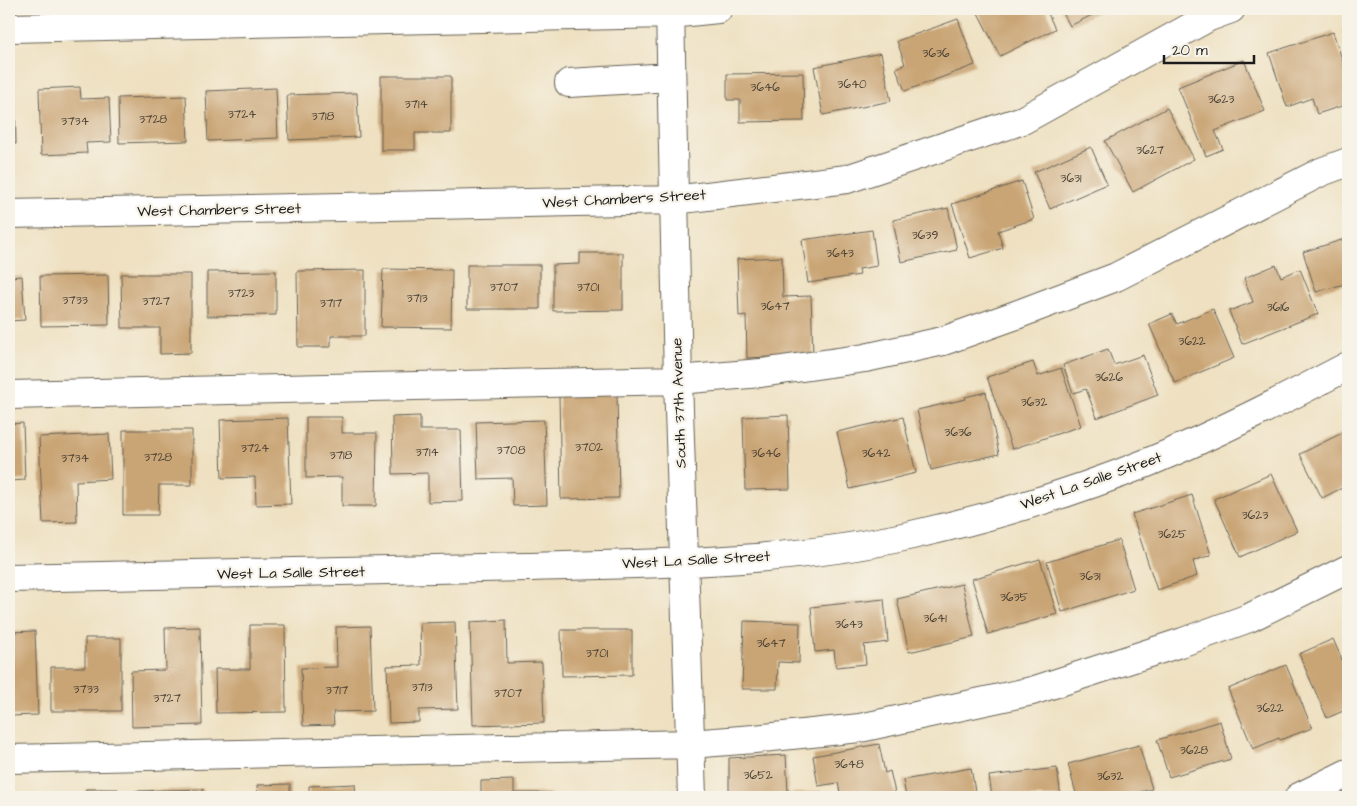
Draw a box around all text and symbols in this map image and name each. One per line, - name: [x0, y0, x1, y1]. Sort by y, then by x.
- scale bar: [1164, 32, 1254, 64]
- text: 20 m: [1172, 40, 1208, 61]
- house number: 3636: [922, 45, 950, 62]
- house number: 3640: [837, 76, 867, 93]
- house number: 3646: [750, 79, 780, 96]
- house number: 3623: [1208, 91, 1234, 108]
- house number: 3714: [404, 96, 428, 113]
- house number: 3724: [228, 106, 256, 123]
- house number: 3718: [312, 108, 335, 125]
- house number: 3728: [139, 111, 167, 128]
- house number: 3734: [61, 113, 89, 130]
- house number: 3627: [1136, 142, 1165, 159]
- house number: 3631: [1060, 170, 1082, 187]
- street label: West Chambers Street: [542, 184, 706, 214]
- street label: West Chambers Street: [137, 198, 301, 222]
- house number: 3639: [912, 227, 938, 244]
- house number: 3643: [826, 245, 854, 262]
- house number: 3707: [490, 279, 519, 296]
- house number: 3701: [577, 279, 600, 296]
- house number: 3723: [228, 285, 254, 302]
- house number: 3713: [406, 290, 428, 307]
- house number: 3733: [62, 292, 88, 309]
- house number: 3727: [142, 293, 170, 310]
- house number: 3717: [320, 295, 343, 312]
- house number: 3647: [760, 298, 790, 315]
- house number: 3616: [1267, 299, 1290, 316]
- house number: 3622: [1178, 333, 1206, 350]
- street label: South 37th Avenue: [666, 338, 692, 468]
- house number: 3626: [1095, 369, 1123, 386]
- house number: 3632: [1021, 394, 1047, 411]
- house number: 3636: [944, 424, 972, 441]
- house number: 3702: [575, 439, 603, 456]
- house number: 3724: [241, 440, 269, 457]
- house number: 3708: [497, 442, 526, 459]
- house number: 3714: [415, 444, 439, 461]
- house number: 3646: [751, 445, 781, 462]
- house number: 3642: [862, 445, 890, 462]
- house number: 3718: [330, 447, 353, 464]
- street label: West La Salle Street: [1018, 447, 1164, 515]
- house number: 3728: [144, 449, 172, 466]
- house number: 3734: [61, 450, 89, 467]
- house number: 3623: [1242, 507, 1268, 524]
- house number: 3625: [1158, 526, 1187, 543]
- street label: West La Salle Street: [621, 546, 771, 574]
- street label: West La Salle Street: [217, 561, 365, 585]
- house number: 3631: [1079, 568, 1101, 585]
- house number: 3635: [1000, 589, 1029, 606]
- house number: 3641: [923, 610, 947, 627]
- house number: 3643: [835, 616, 863, 633]
- house number: 3647: [756, 635, 786, 652]
- house number: 3701: [586, 645, 609, 662]
- house number: 3713: [411, 679, 433, 696]
- house number: 3733: [73, 681, 99, 698]
- house number: 3717: [326, 682, 349, 699]
- house number: 3707: [494, 685, 523, 702]
- house number: 3727: [153, 690, 181, 707]
- house number: 3622: [1256, 700, 1284, 717]
- house number: 3628: [1180, 742, 1208, 759]
- house number: 3648: [834, 756, 864, 773]
- house number: 3652: [744, 767, 773, 784]
- house number: 3632: [1097, 768, 1123, 785]

